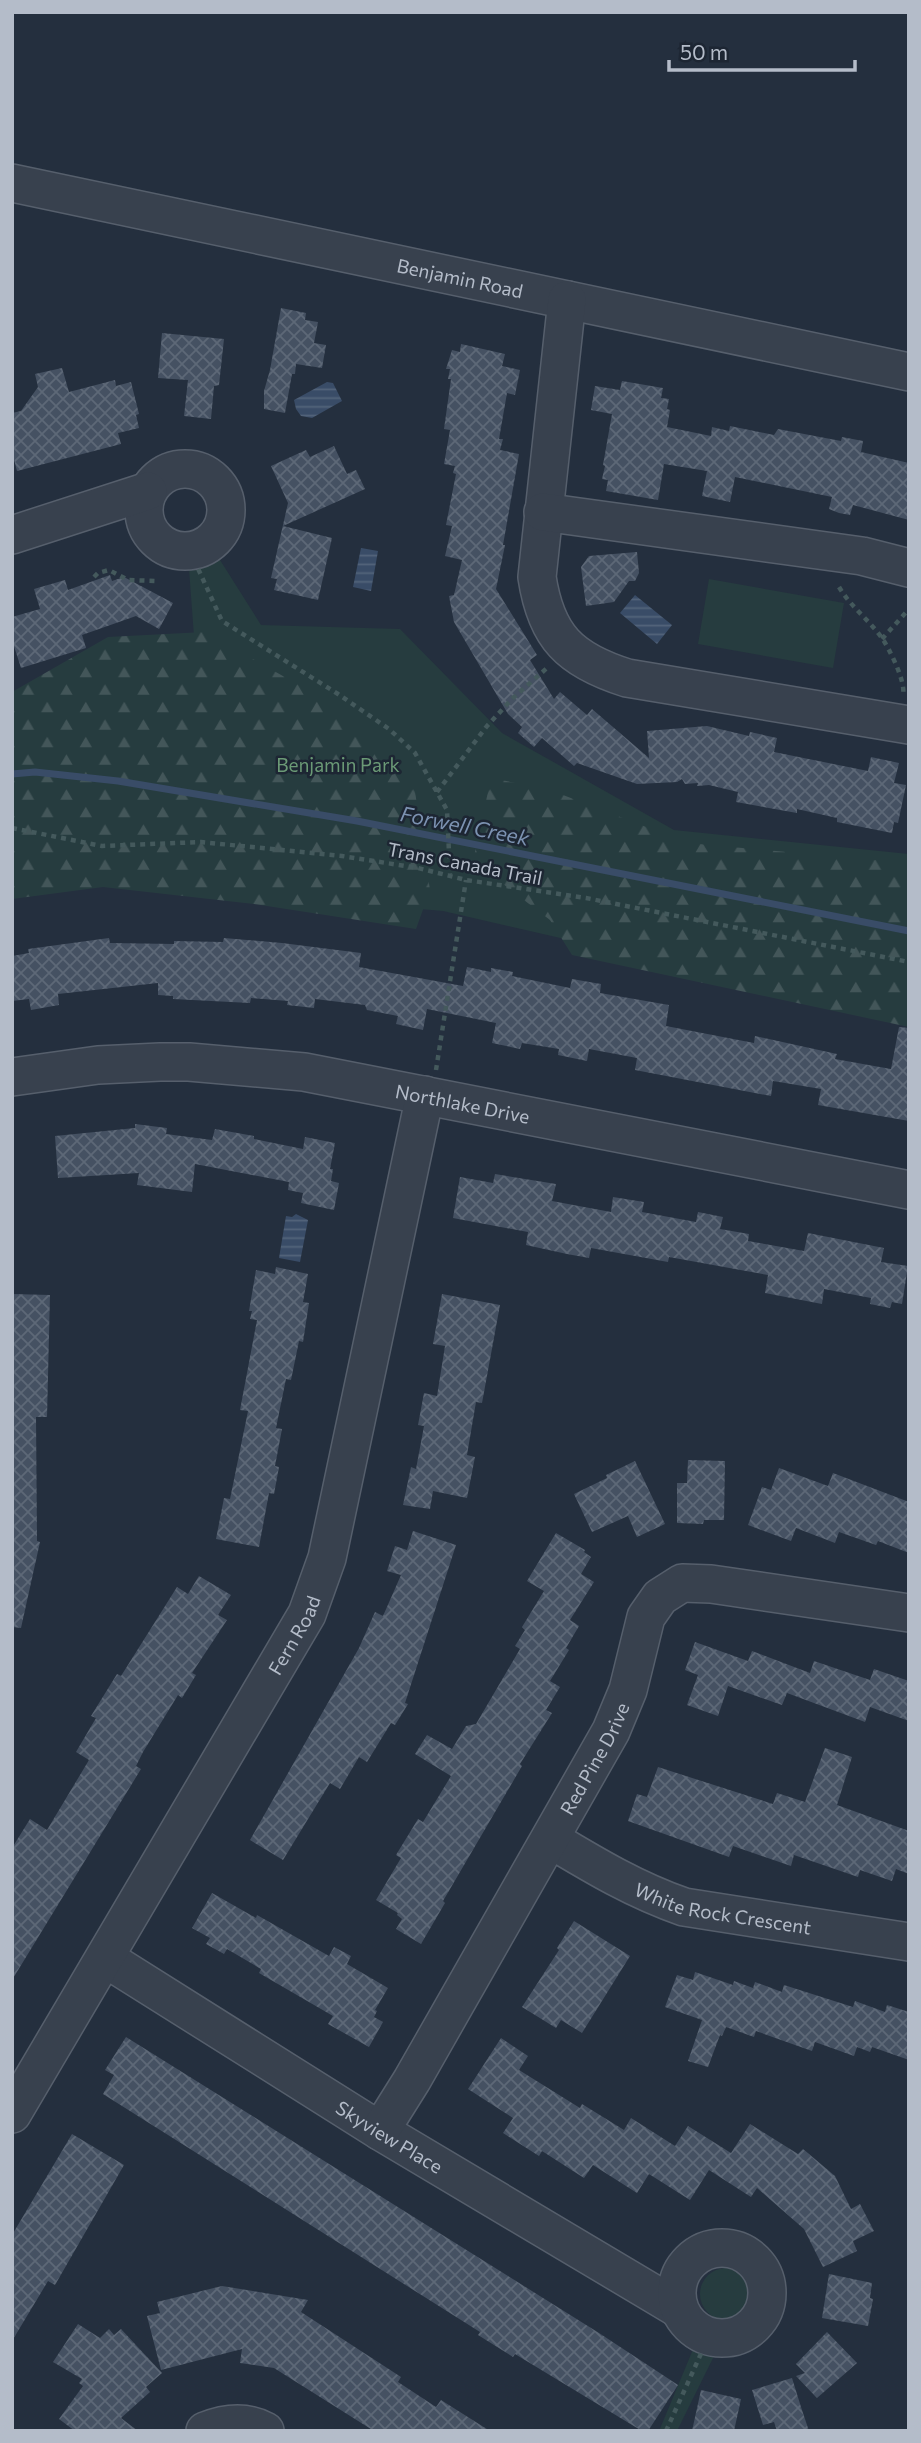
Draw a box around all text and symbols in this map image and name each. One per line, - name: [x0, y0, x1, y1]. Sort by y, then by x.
- scale bar: [669, 28, 855, 72]
- text: 50 m: [680, 39, 728, 64]
- street label: Benjamin Road: [395, 253, 525, 302]
- park label: Benjamin Park: [276, 753, 400, 776]
- water label: Forwell Creek: [398, 800, 532, 850]
- street label: Trans Canada Trail: [386, 837, 544, 889]
- street label: Northlake Drive: [394, 1079, 532, 1127]
- street label: Fern Road: [263, 1592, 324, 1678]
- street label: Red Pine Drive: [554, 1699, 633, 1818]
- street label: White Rock Crescent: [631, 1877, 813, 1938]
- street label: Skyview Place: [332, 2095, 447, 2177]

